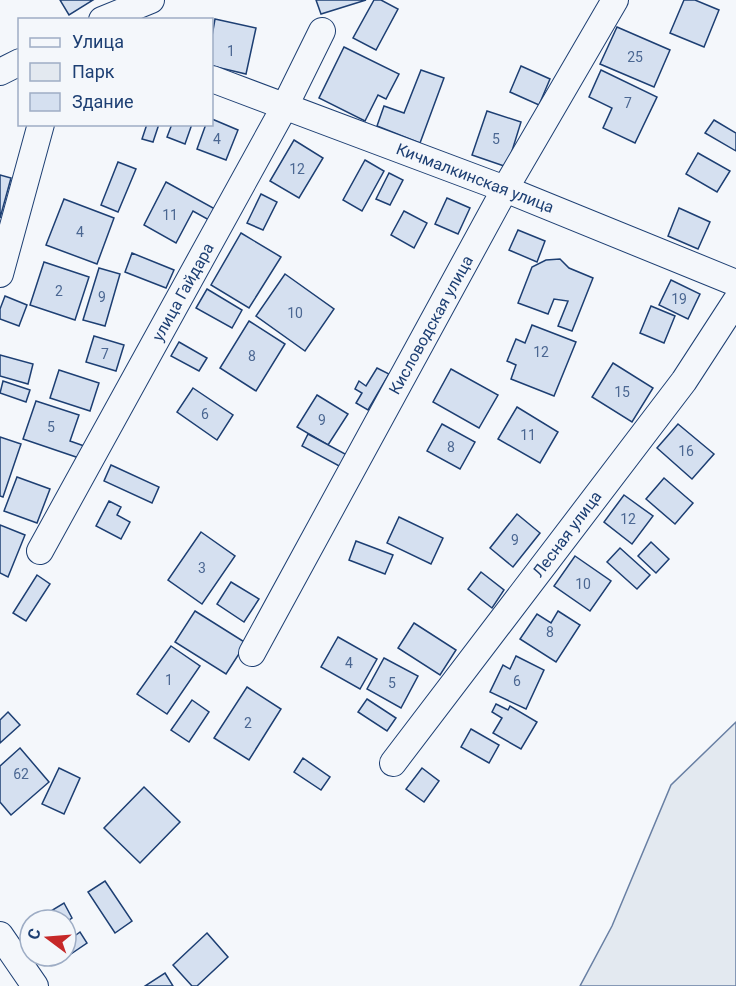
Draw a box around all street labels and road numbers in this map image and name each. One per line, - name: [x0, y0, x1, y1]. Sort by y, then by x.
- street label: Кичмалкинская улица: [393, 139, 557, 217]
- street label: улица Гайдара: [148, 240, 218, 344]
- street label: Кисловодская улица: [385, 252, 477, 398]
- street label: Лесная улица: [528, 487, 606, 581]

